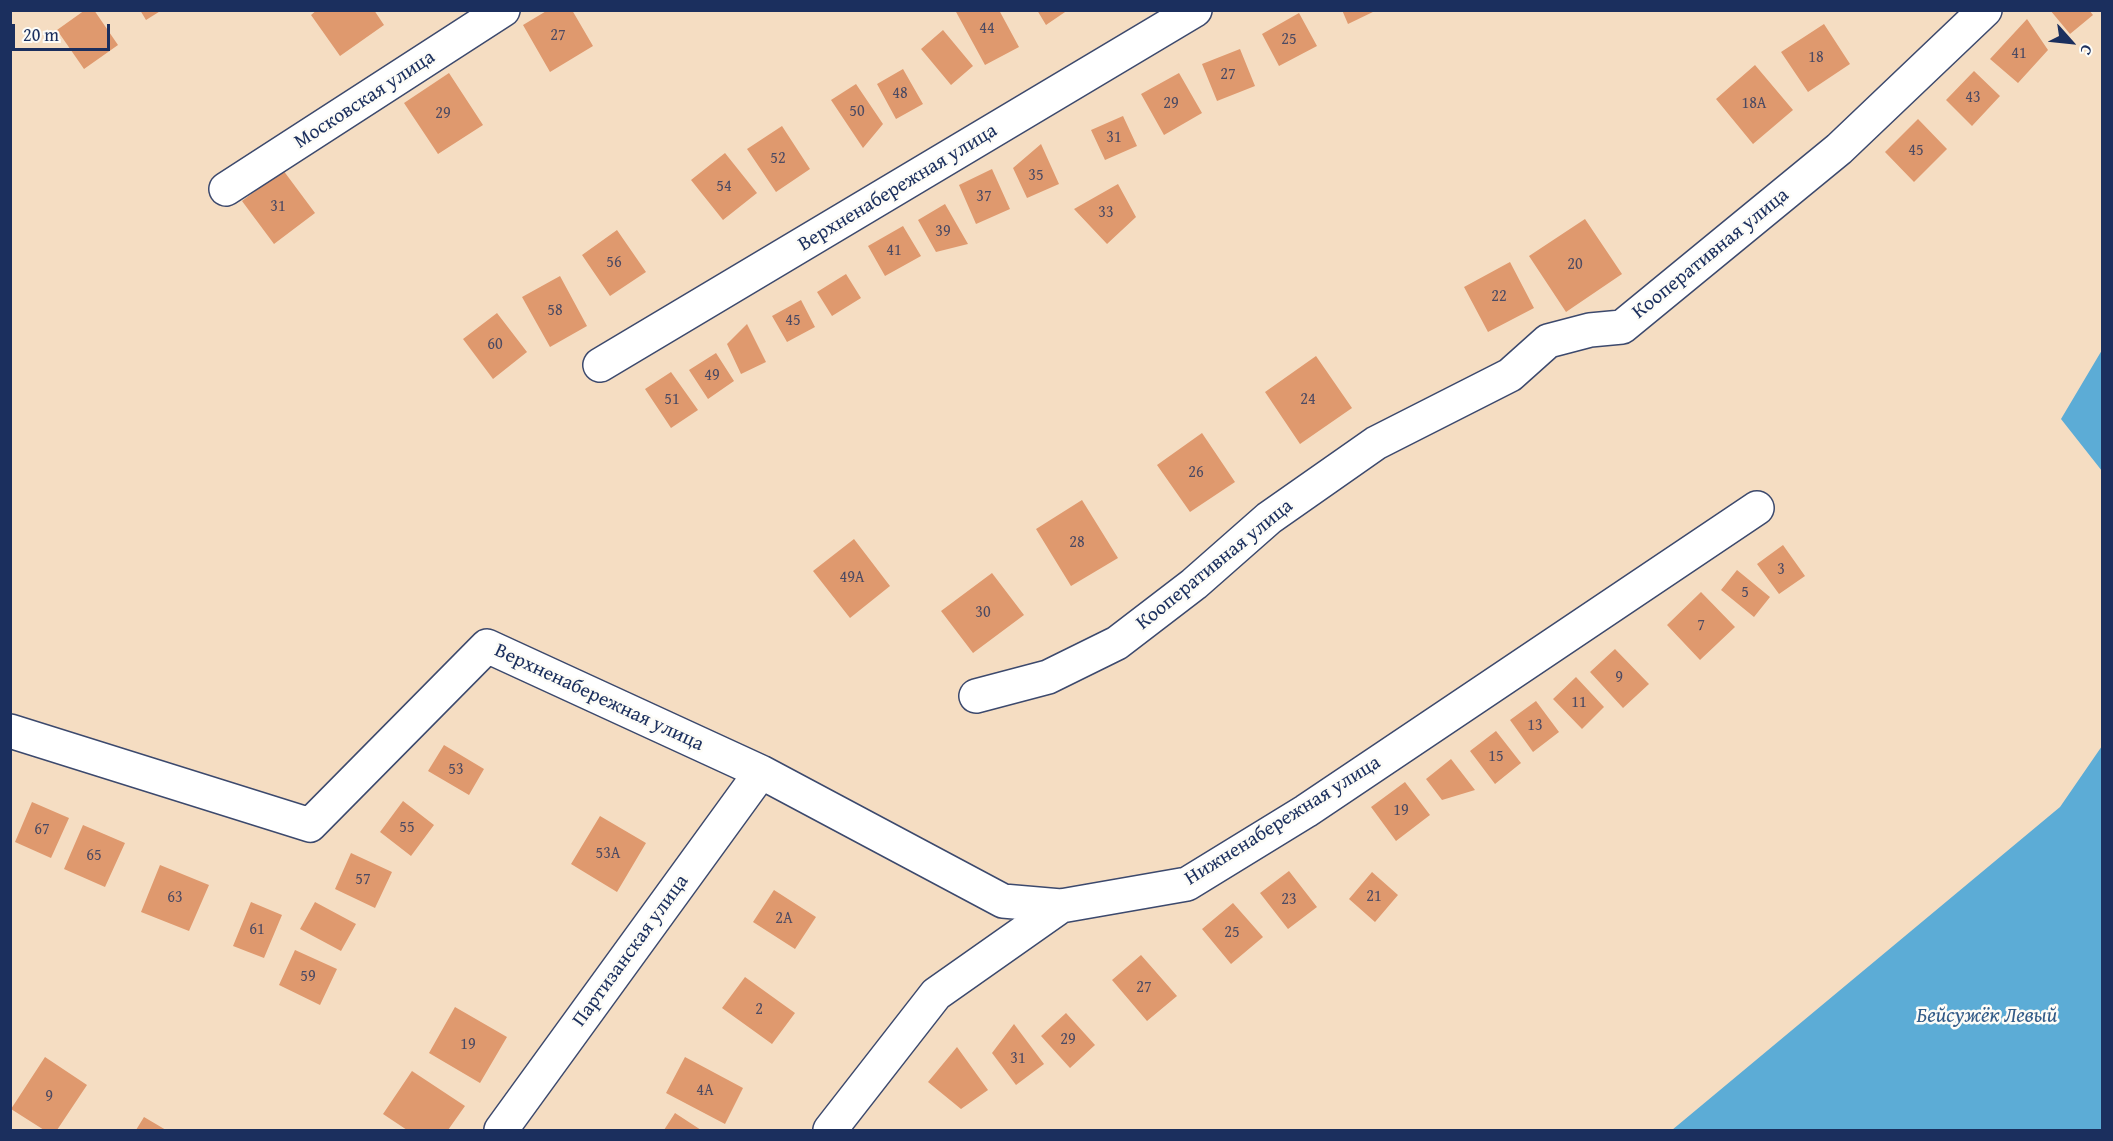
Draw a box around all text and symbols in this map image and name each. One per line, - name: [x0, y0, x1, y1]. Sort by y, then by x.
- scale bar: [15, 12, 112, 50]
- north arrow: [2041, 12, 2101, 72]
- house number: 44: [979, 19, 995, 39]
- text: 20 m: [23, 21, 59, 48]
- house number: 27: [550, 26, 566, 46]
- house number: 25: [1281, 30, 1297, 50]
- text: С: [2074, 41, 2100, 60]
- house number: 41: [2011, 44, 2027, 64]
- street label: Московская улица: [290, 46, 440, 154]
- house number: 18: [1808, 48, 1824, 68]
- house number: 27: [1220, 65, 1236, 85]
- house number: 48: [892, 84, 908, 104]
- house number: 43: [1965, 88, 1981, 108]
- house number: 29: [1163, 94, 1179, 114]
- house number: 18А: [1741, 94, 1767, 114]
- house number: 50: [849, 102, 865, 122]
- house number: 29: [435, 104, 451, 124]
- street label: Верхненабережная улица: [794, 119, 1002, 257]
- house number: 31: [1106, 128, 1122, 148]
- house number: 45: [1908, 141, 1924, 161]
- house number: 52: [770, 149, 786, 169]
- house number: 35: [1028, 166, 1044, 186]
- house number: 54: [716, 177, 732, 197]
- street label: Кооперативная улица: [1628, 183, 1794, 325]
- house number: 37: [976, 187, 992, 207]
- house number: 31: [270, 197, 286, 217]
- house number: 33: [1098, 203, 1114, 223]
- house number: 39: [935, 222, 951, 242]
- house number: 41: [886, 241, 902, 261]
- house number: 56: [606, 253, 622, 273]
- house number: 20: [1567, 255, 1583, 275]
- house number: 22: [1491, 287, 1507, 307]
- house number: 58: [547, 301, 563, 321]
- house number: 45: [785, 311, 801, 331]
- house number: 60: [487, 335, 503, 355]
- house number: 49: [704, 366, 720, 386]
- house number: 51: [664, 390, 680, 410]
- house number: 24: [1300, 390, 1316, 410]
- house number: 26: [1188, 463, 1204, 483]
- street label: Кооперативная улица: [1132, 494, 1298, 636]
- house number: 28: [1069, 533, 1085, 553]
- house number: 3: [1777, 560, 1785, 580]
- house number: 49А: [839, 568, 865, 588]
- house number: 5: [1741, 583, 1749, 603]
- house number: 30: [975, 603, 991, 623]
- house number: 7: [1697, 616, 1705, 636]
- street label: Верхненабережная улица: [491, 639, 707, 757]
- house number: 9: [1615, 668, 1623, 688]
- house number: 11: [1571, 693, 1587, 713]
- house number: 13: [1527, 716, 1543, 736]
- house number: 15: [1488, 747, 1504, 767]
- street label: Нижненабережная улица: [1181, 751, 1385, 891]
- house number: 53: [448, 760, 464, 780]
- house number: 19: [1393, 801, 1409, 821]
- house number: 55: [399, 818, 415, 838]
- house number: 67: [34, 820, 50, 840]
- house number: 53А: [595, 844, 621, 864]
- house number: 65: [86, 846, 102, 866]
- house number: 57: [355, 870, 371, 890]
- street label: Партизанская улица: [568, 870, 694, 1032]
- house number: 21: [1366, 887, 1382, 907]
- house number: 63: [167, 888, 183, 908]
- house number: 23: [1281, 890, 1297, 910]
- house number: 2А: [775, 909, 793, 929]
- house number: 61: [249, 920, 265, 940]
- house number: 25: [1224, 923, 1240, 943]
- house number: 59: [300, 967, 316, 987]
- house number: 27: [1136, 978, 1152, 998]
- house number: 2: [755, 1000, 763, 1020]
- water label: Бейсужёк Левый: [1917, 1004, 2057, 1030]
- house number: 29: [1060, 1030, 1076, 1050]
- house number: 19: [460, 1035, 476, 1055]
- house number: 31: [1010, 1049, 1026, 1069]
- house number: 4А: [696, 1081, 714, 1101]
- house number: 9: [45, 1087, 53, 1107]

